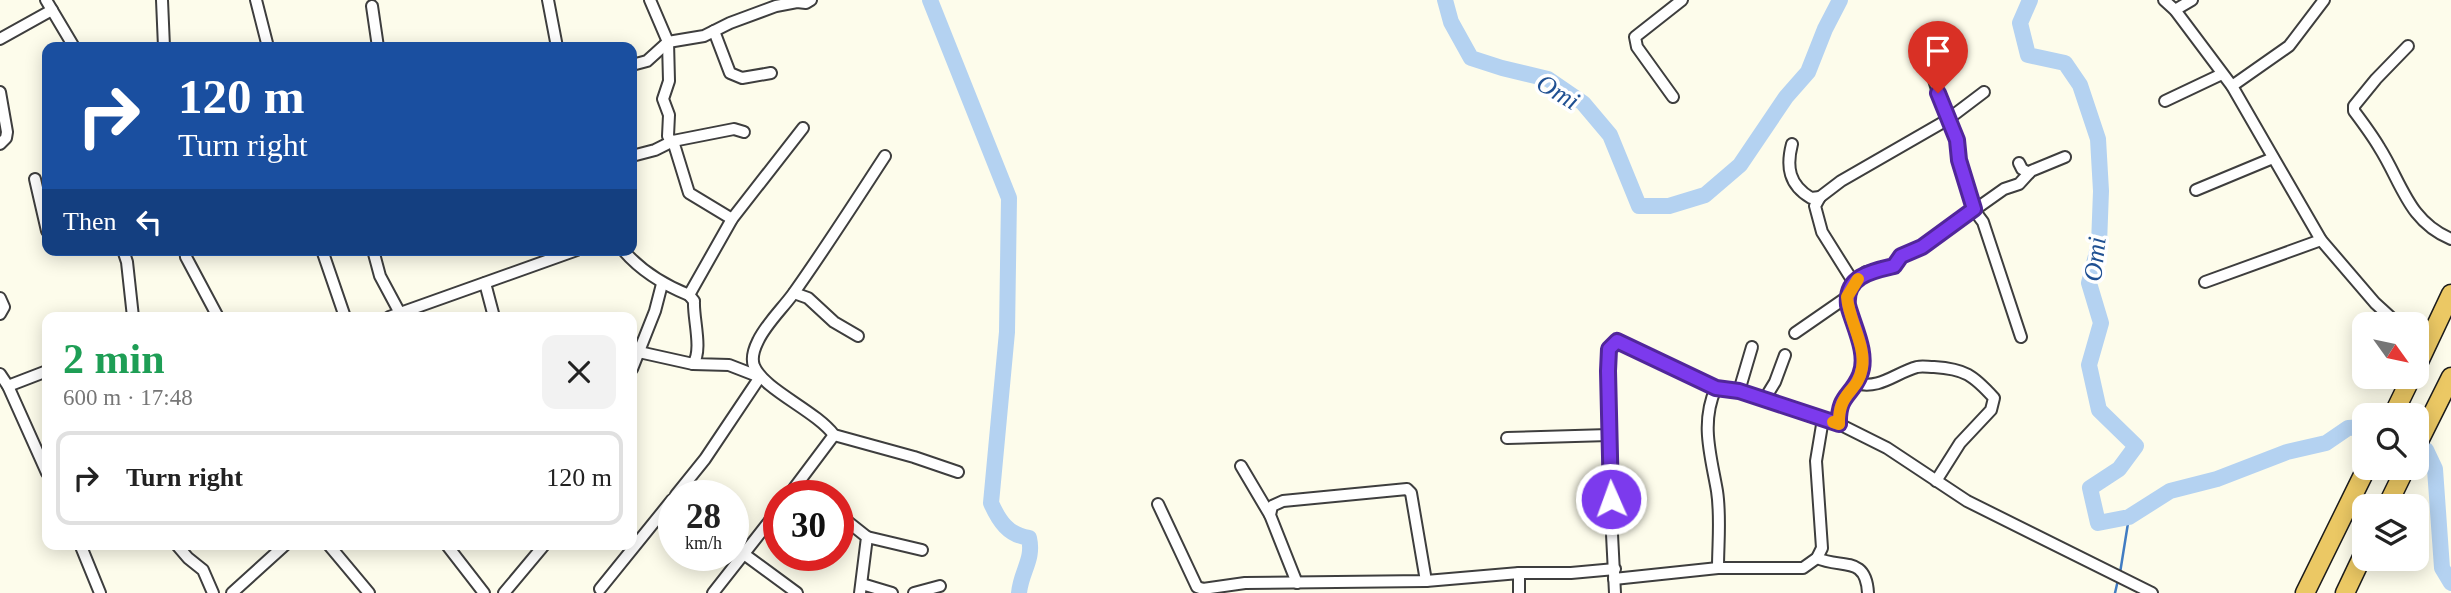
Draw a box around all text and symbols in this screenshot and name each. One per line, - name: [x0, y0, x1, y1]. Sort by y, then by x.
- pin: [1908, 21, 1968, 93]
- icon: arrive: [1919, 32, 1957, 70]
- water label: Omi: [1531, 68, 1585, 116]
- text: 120 m: [178, 69, 305, 124]
- icon: right: [63, 70, 154, 161]
- text: Turn right: [178, 127, 308, 163]
- icon: left: [130, 203, 168, 241]
- text: Then: [63, 207, 116, 236]
- water label: Omi: [2078, 235, 2112, 283]
- north arrow: [2352, 312, 2429, 388]
- map controls: [2352, 312, 2429, 571]
- button: close: [542, 335, 616, 409]
- text: 2 min: [63, 336, 165, 382]
- text: 600 m · 17:48: [63, 385, 193, 410]
- button: search: [2352, 403, 2429, 480]
- icon: right: [67, 459, 105, 497]
- position arrow: [1574, 462, 1648, 536]
- text: Turn right: [126, 463, 243, 492]
- text: 120 m: [546, 463, 612, 492]
- speed limit sign: 30: [763, 480, 854, 571]
- button: layers: [2352, 494, 2429, 571]
- text: 28: [686, 497, 721, 536]
- text: km/h: [685, 533, 722, 553]

